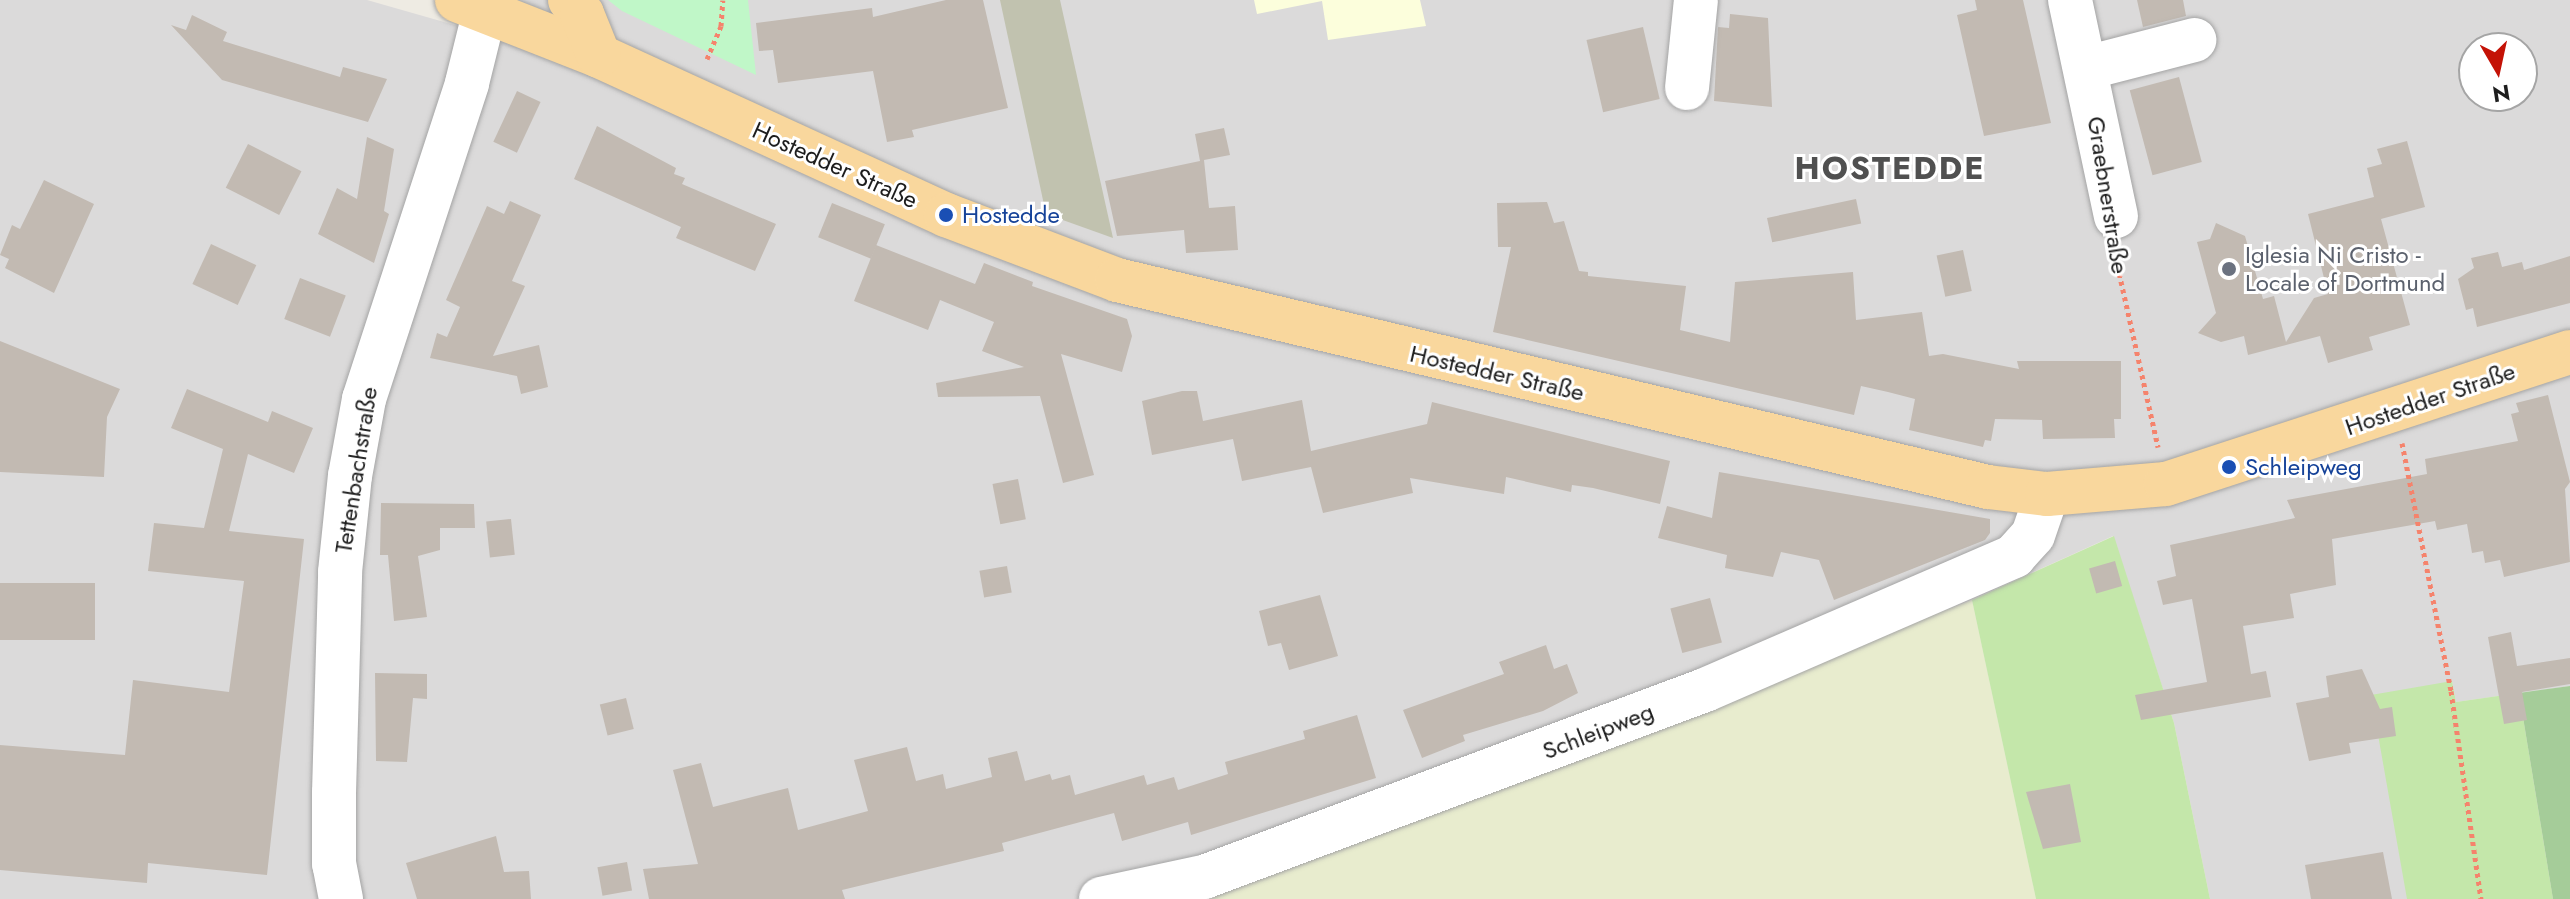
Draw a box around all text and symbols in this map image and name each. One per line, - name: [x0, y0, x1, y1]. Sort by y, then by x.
- north arrow: [2458, 32, 2538, 112]
- text: N: [2490, 77, 2513, 111]
- street label: Graebnerstraße: [2081, 114, 2135, 276]
- street label: Hostedder Straße: [748, 116, 922, 214]
- district label: HOSTEDDE: [1795, 149, 1985, 187]
- place label: Hostedde: [962, 201, 1060, 229]
- marker: Hostedde: [937, 206, 955, 224]
- place label: Iglesia Ni Cristo - Locale of Dortmund: [2245, 241, 2445, 297]
- marker: Iglesia Ni Cristo - Locale of Dortmund: [2220, 260, 2238, 278]
- street label: Hostedder Straße: [1407, 339, 1587, 407]
- street label: Hostedder Straße: [2341, 356, 2519, 442]
- street label: Tettenbachstraße: [329, 385, 383, 555]
- place label: Schleipweg: [2245, 453, 2362, 481]
- marker: Schleipweg: [2220, 458, 2238, 476]
- street label: Schleipweg: [1538, 697, 1658, 765]

